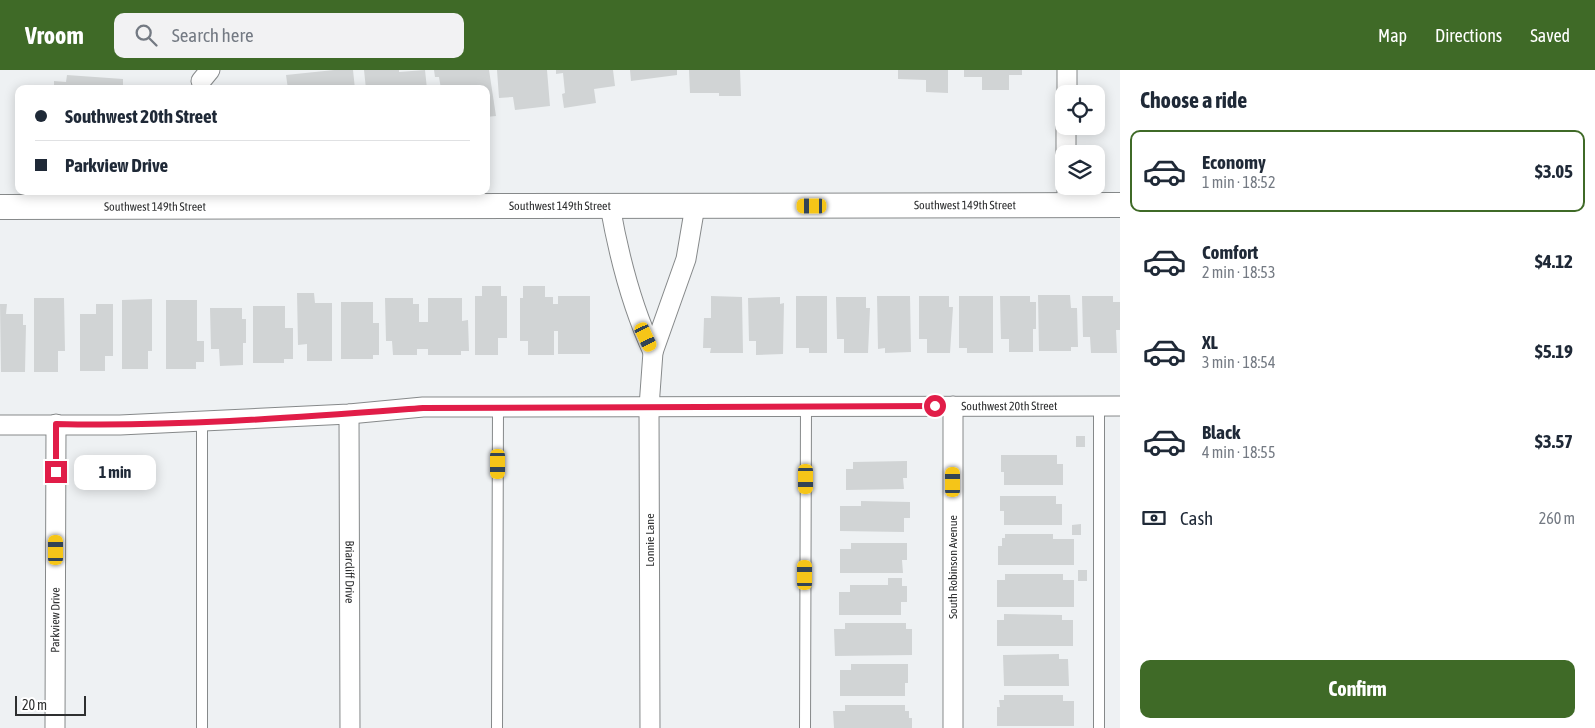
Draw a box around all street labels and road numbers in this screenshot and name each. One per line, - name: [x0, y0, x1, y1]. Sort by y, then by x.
- street label: Southwest 149th Street: [914, 198, 1016, 212]
- street label: Southwest 149th Street: [509, 199, 611, 213]
- street label: Southwest 149th Street: [104, 200, 206, 214]
- street label: Southwest 20th Street: [961, 399, 1058, 413]
- street label: Lonnie Lane: [643, 513, 657, 567]
- street label: South Robinson Avenue: [946, 515, 960, 619]
- street label: Briarcliff Drive: [342, 540, 357, 604]
- street label: Parkview Drive: [48, 587, 62, 653]

